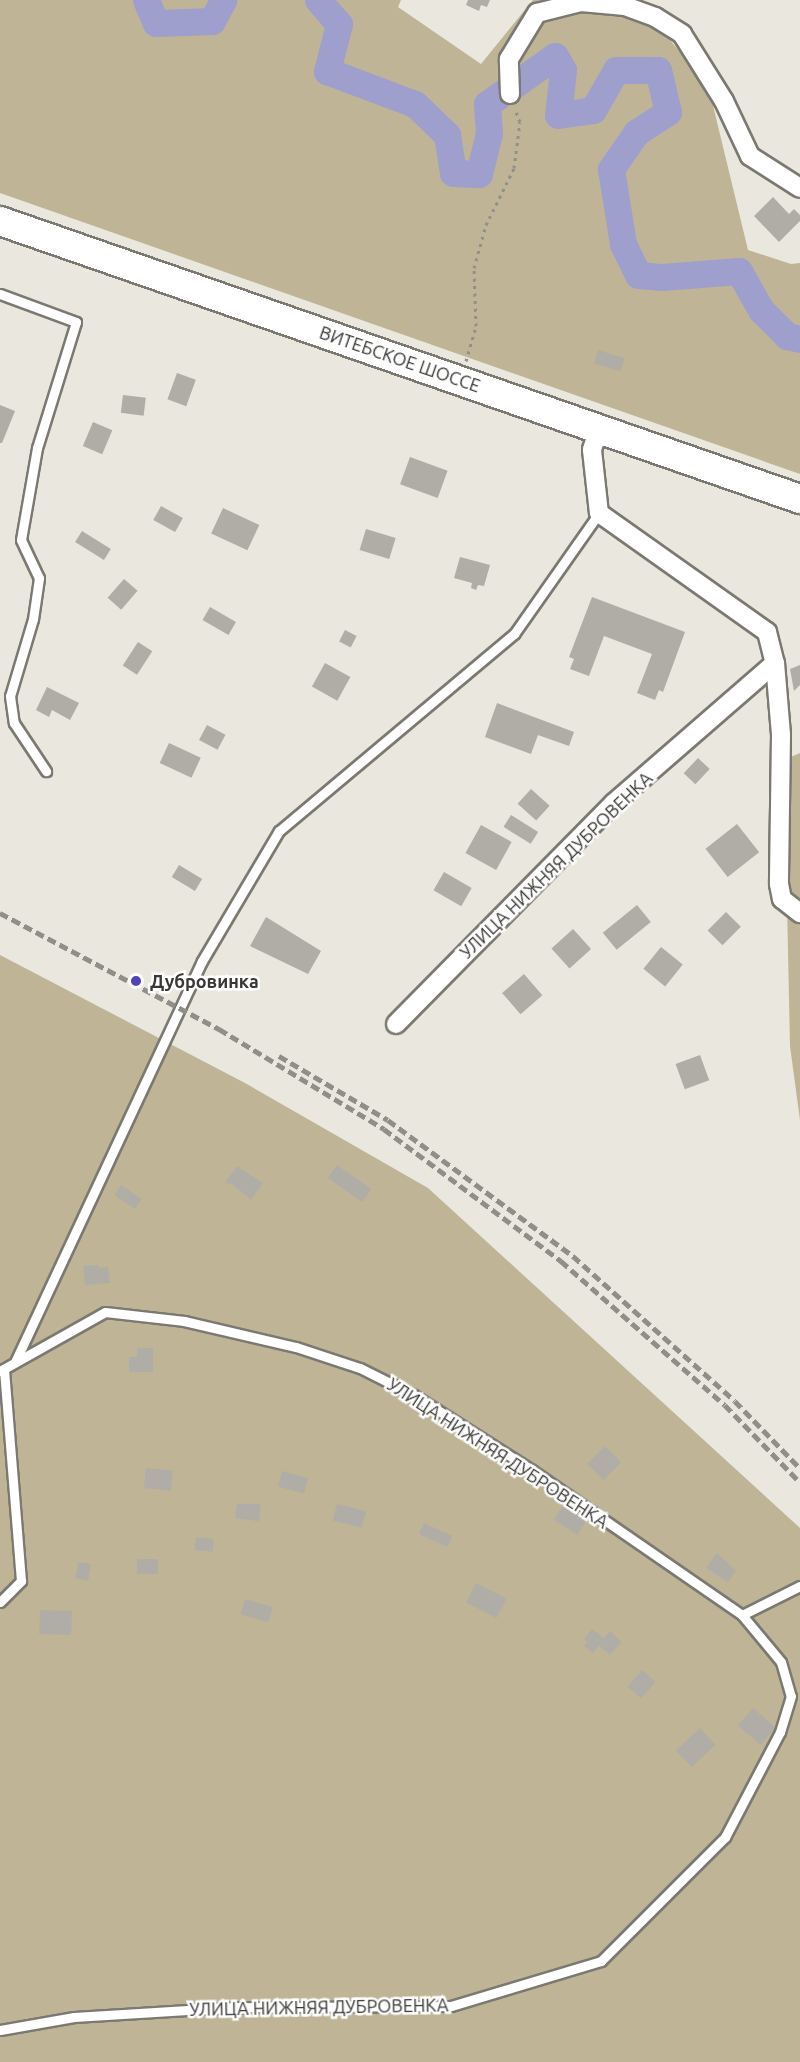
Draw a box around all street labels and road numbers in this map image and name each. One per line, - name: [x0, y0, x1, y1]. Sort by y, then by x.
- street label: ВИТЕБСКОЕ ШОССЕ: [317, 321, 483, 397]
- street label: УЛИЦА НИЖНЯЯ ДУБРОВЕНКА: [455, 767, 657, 963]
- street label: УЛИЦА НИЖНЯЯ ДУБРОВЕНКА: [383, 1373, 613, 1533]
- street label: УЛИЦА НИЖНЯЯ ДУБРОВЕНКА: [189, 1994, 449, 2020]

